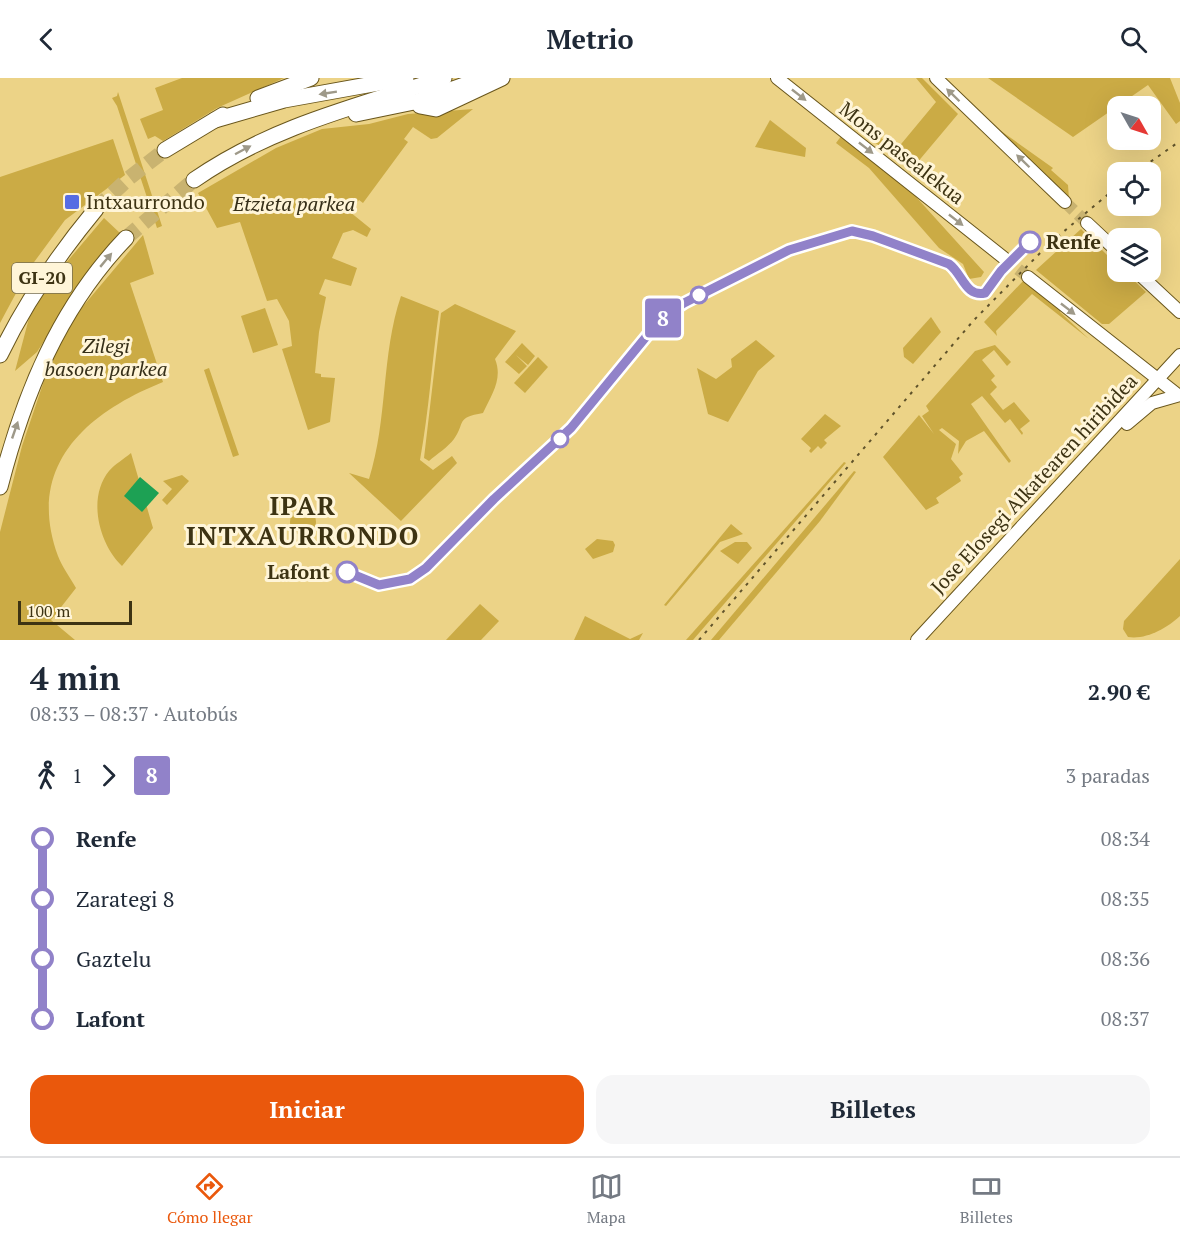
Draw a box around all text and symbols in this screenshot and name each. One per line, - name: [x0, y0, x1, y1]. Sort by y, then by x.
- text: Metrio: [546, 21, 634, 57]
- icon: back: [30, 23, 63, 56]
- icon: search: [1117, 23, 1150, 56]
- one-way arrow: [318, 88, 337, 97]
- one-way arrow: [947, 88, 961, 102]
- one-way arrow: [791, 89, 806, 101]
- street label: Mons pasealekua: [834, 95, 971, 210]
- north arrow: [1107, 96, 1161, 150]
- map controls: [1107, 96, 1161, 282]
- one-way arrow: [858, 142, 873, 154]
- one-way arrow: [235, 145, 252, 155]
- one-way arrow: [1015, 154, 1030, 168]
- button: locate: [1107, 162, 1161, 216]
- place label: Intxaurrondo: [86, 188, 205, 215]
- park label: Etzieta parkea: [232, 190, 355, 217]
- marker: Intxaurrondo: [63, 193, 81, 211]
- one-way arrow: [949, 213, 964, 225]
- place label: Renfe: [1046, 228, 1101, 255]
- button: layers: [1107, 228, 1161, 282]
- marker: Renfe: [1019, 231, 1041, 253]
- one-way arrow: [100, 252, 113, 268]
- road number: GI-20: [12, 263, 72, 293]
- unlabelled marker: [690, 286, 708, 304]
- line badge: 8: [644, 298, 682, 338]
- one-way arrow: [1061, 302, 1076, 314]
- text: 8: [657, 304, 669, 332]
- park label: Zilegi basoen parkea: [44, 332, 168, 382]
- street label: Jose Elosegi Alkatearen hiribidea: [924, 368, 1143, 600]
- one-way arrow: [11, 421, 21, 439]
- unlabelled marker: [551, 430, 569, 448]
- district label: IPAR INTXAURRONDO: [186, 488, 420, 552]
- place label: Lafont: [267, 558, 330, 585]
- marker: Lafont: [336, 561, 358, 583]
- scale bar: [18, 598, 132, 626]
- text: 100 m: [27, 600, 70, 622]
- text: 4 min: [30, 656, 120, 699]
- text: 2.90 €: [1088, 677, 1150, 706]
- text: 08:33 – 08:37 · Autobús: [30, 700, 238, 727]
- icon: walk: [30, 759, 63, 792]
- icon: forward: [92, 759, 125, 792]
- text: 8: [146, 761, 158, 789]
- text: 1: [72, 762, 83, 789]
- text: 3 paradas: [1065, 762, 1150, 789]
- text: Renfe: [76, 824, 136, 853]
- text: 08:34: [1101, 825, 1150, 852]
- text: Zarategi 8: [76, 884, 175, 913]
- text: 08:35: [1101, 885, 1150, 912]
- text: Gaztelu: [76, 944, 151, 973]
- text: 08:36: [1101, 945, 1150, 972]
- text: Lafont: [76, 1004, 145, 1033]
- text: 08:37: [1101, 1005, 1150, 1032]
- button: Iniciar: [30, 1075, 584, 1144]
- button: Billetes: [596, 1075, 1150, 1144]
- tab: Cómo llegar: [167, 1170, 253, 1228]
- tab: Mapa: [587, 1170, 626, 1228]
- tab: Billetes: [960, 1170, 1013, 1228]

